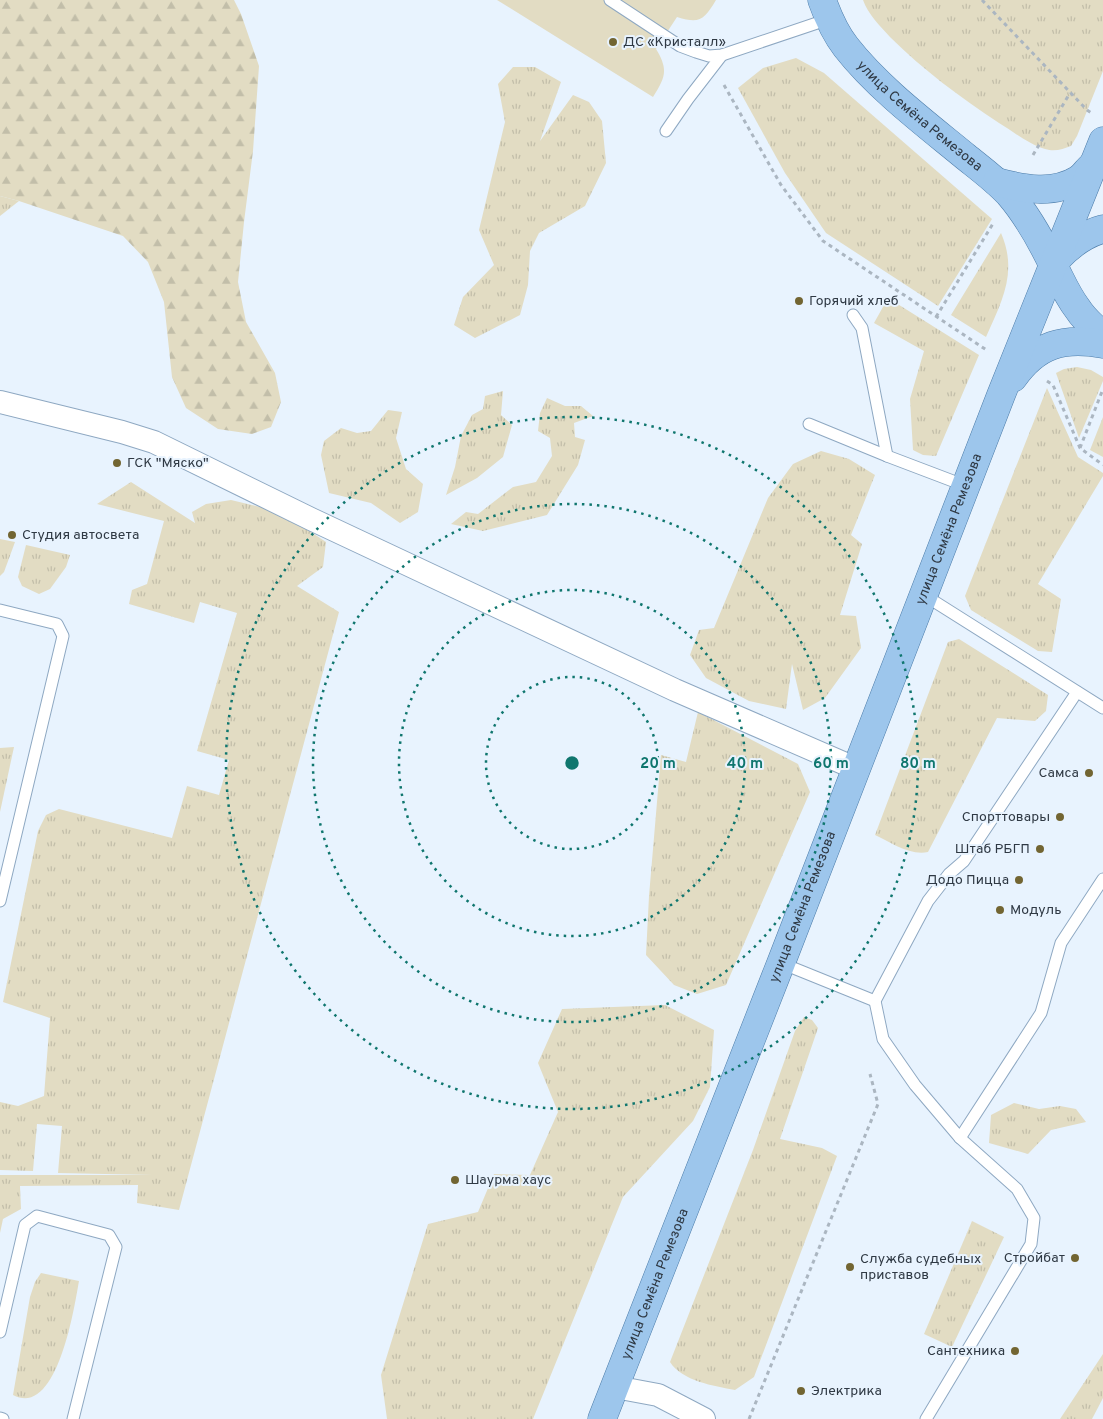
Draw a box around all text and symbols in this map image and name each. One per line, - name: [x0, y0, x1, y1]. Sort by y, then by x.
- place label: ДС «Кристалл»: [623, 34, 726, 51]
- marker: ДС «Кристалл»: [607, 36, 619, 48]
- street label: улица Семёна Ремезова: [853, 57, 986, 175]
- place label: Горячий хлеб: [809, 293, 899, 310]
- marker: Горячий хлеб: [793, 295, 805, 307]
- street label: улица Семёна Ремезова: [912, 451, 986, 607]
- place label: ГСК "Мяско": [127, 455, 209, 472]
- marker: ГСК "Мяско": [111, 457, 123, 469]
- place label: Студия автосвета: [22, 527, 139, 544]
- marker: Студия автосвета: [6, 529, 18, 541]
- centre of rings: [563, 754, 581, 772]
- text: 20 m: [640, 755, 676, 774]
- text: 40 m: [727, 755, 763, 774]
- text: 60 m: [813, 755, 849, 774]
- text: 80 m: [900, 755, 936, 774]
- place label: Самса: [1038, 765, 1079, 782]
- marker: Самса: [1083, 767, 1095, 779]
- place label: Спорттовары: [962, 809, 1050, 826]
- marker: Спорттовары: [1054, 811, 1066, 823]
- street label: улица Семёна Ремезова: [766, 829, 840, 985]
- place label: Штаб РБГП: [955, 841, 1030, 858]
- marker: Штаб РБГП: [1034, 843, 1046, 855]
- place label: Додо Пицца: [926, 872, 1009, 889]
- marker: Додо Пицца: [1013, 874, 1025, 886]
- place label: Модуль: [1010, 902, 1062, 919]
- marker: Модуль: [994, 904, 1006, 916]
- place label: Шаурма хаус: [465, 1172, 551, 1189]
- marker: Шаурма хаус: [449, 1174, 461, 1186]
- street label: улица Семёна Ремезова: [618, 1206, 692, 1362]
- place label: Стройбат: [1004, 1250, 1065, 1267]
- place label: Служба судебных приставов: [860, 1251, 981, 1284]
- marker: Стройбат: [1069, 1252, 1081, 1264]
- marker: Служба судебных приставов: [844, 1261, 856, 1273]
- place label: Сантехника: [927, 1343, 1005, 1360]
- marker: Сантехника: [1009, 1345, 1021, 1357]
- place label: Электрика: [811, 1383, 882, 1400]
- marker: Электрика: [795, 1385, 807, 1397]

